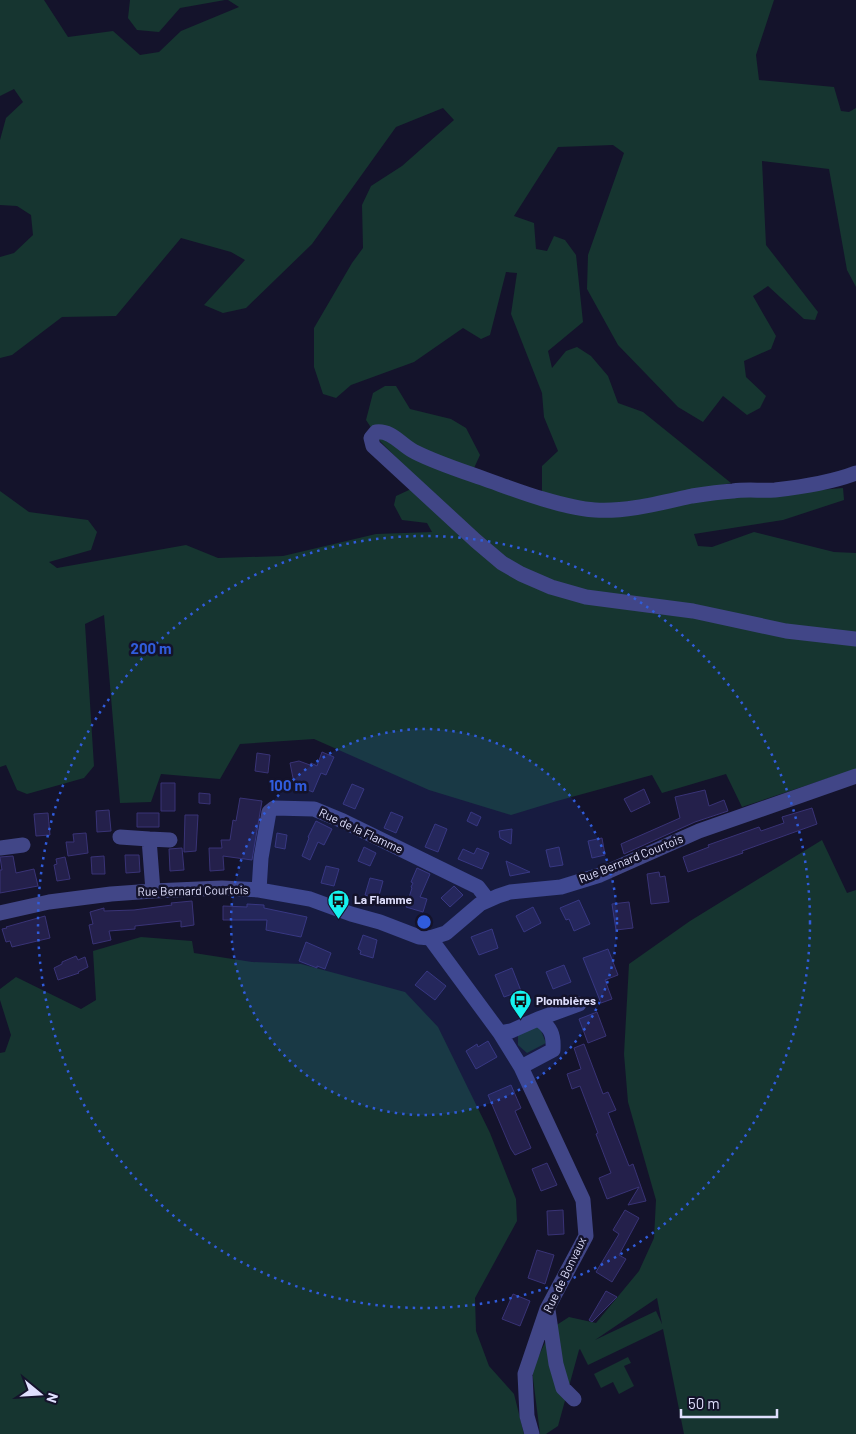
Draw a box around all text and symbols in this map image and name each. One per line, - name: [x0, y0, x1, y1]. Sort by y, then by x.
- text: 200 m: [130, 639, 172, 657]
- text: 100 m: [269, 776, 307, 794]
- street label: Rue de la Flamme: [317, 805, 406, 856]
- street label: Rue Bernard Courtois: [577, 831, 685, 885]
- street label: Rue Bernard Courtois: [137, 882, 249, 898]
- bus stop icon: La Flamme: [326, 888, 350, 919]
- place label: La Flamme: [354, 892, 413, 906]
- centre of rings: [415, 913, 433, 931]
- bus stop icon: Plombières: [508, 989, 532, 1020]
- place label: Plombières: [536, 993, 596, 1007]
- street label: Rue de Bonvaux: [540, 1234, 589, 1315]
- north arrow: [15, 1369, 65, 1419]
- scale bar: [681, 1386, 777, 1418]
- text: N: [43, 1391, 62, 1405]
- text: 50 m: [688, 1394, 720, 1412]

